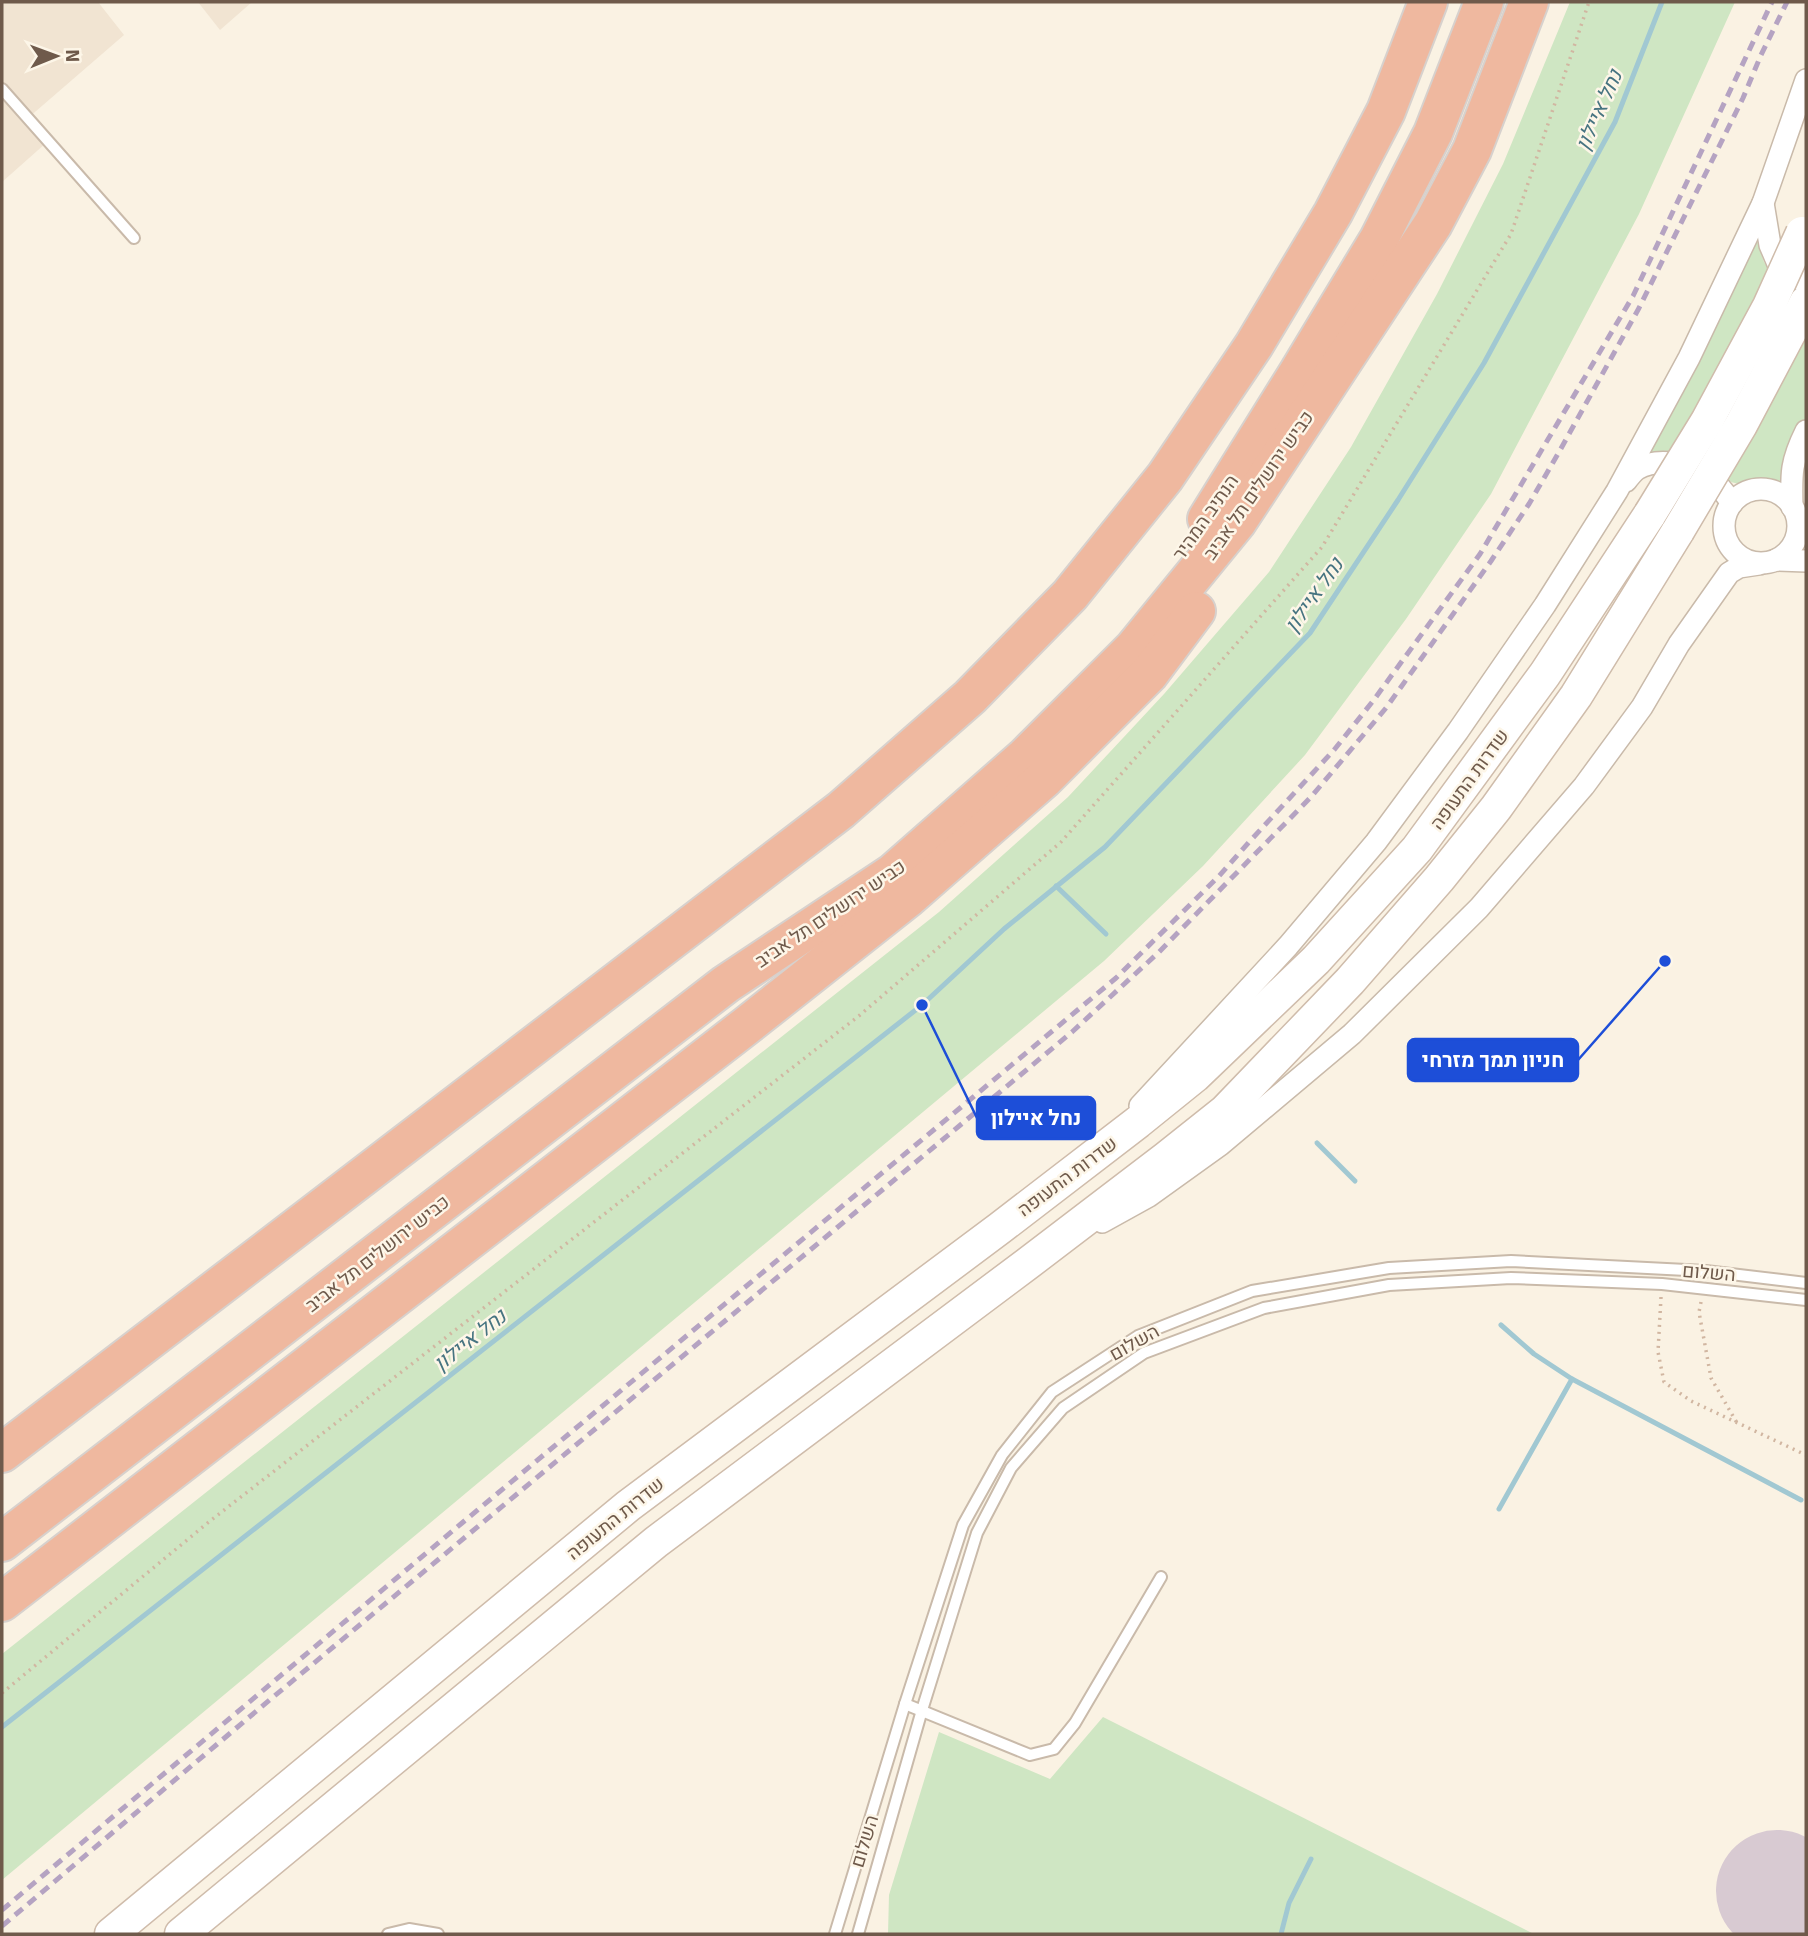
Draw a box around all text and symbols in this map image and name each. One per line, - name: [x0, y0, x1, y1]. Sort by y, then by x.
- north arrow: [21, 21, 91, 91]
- text: N: [60, 49, 84, 63]
- water label: נחל איילון: [1570, 65, 1629, 154]
- street label: כביש ירושלים תל אביב: [1198, 406, 1319, 565]
- street label: הנתיב המהיר: [1168, 470, 1244, 565]
- water label: נחל איילון: [1279, 552, 1350, 637]
- street label: שדרות התעופה: [1425, 725, 1514, 835]
- street label: כביש ירושלים תל אביב: [751, 855, 910, 973]
- callout: חניון תמך מזרחי: [1408, 1039, 1578, 1081]
- text: חניון תמך מזרחי: [1422, 1047, 1564, 1073]
- callout: נחל איילון: [977, 1097, 1095, 1139]
- text: נחל איילון: [991, 1105, 1081, 1131]
- street label: שדרות התעופה: [1013, 1132, 1122, 1222]
- street label: כביש ירושלים תל אביב: [301, 1190, 455, 1318]
- street label: השלום: [1681, 1259, 1737, 1287]
- water label: נחל איילון: [429, 1303, 513, 1376]
- street label: השלום: [1105, 1319, 1164, 1366]
- street label: שדרות התעופה: [562, 1472, 669, 1565]
- street label: השלום: [846, 1812, 884, 1870]

